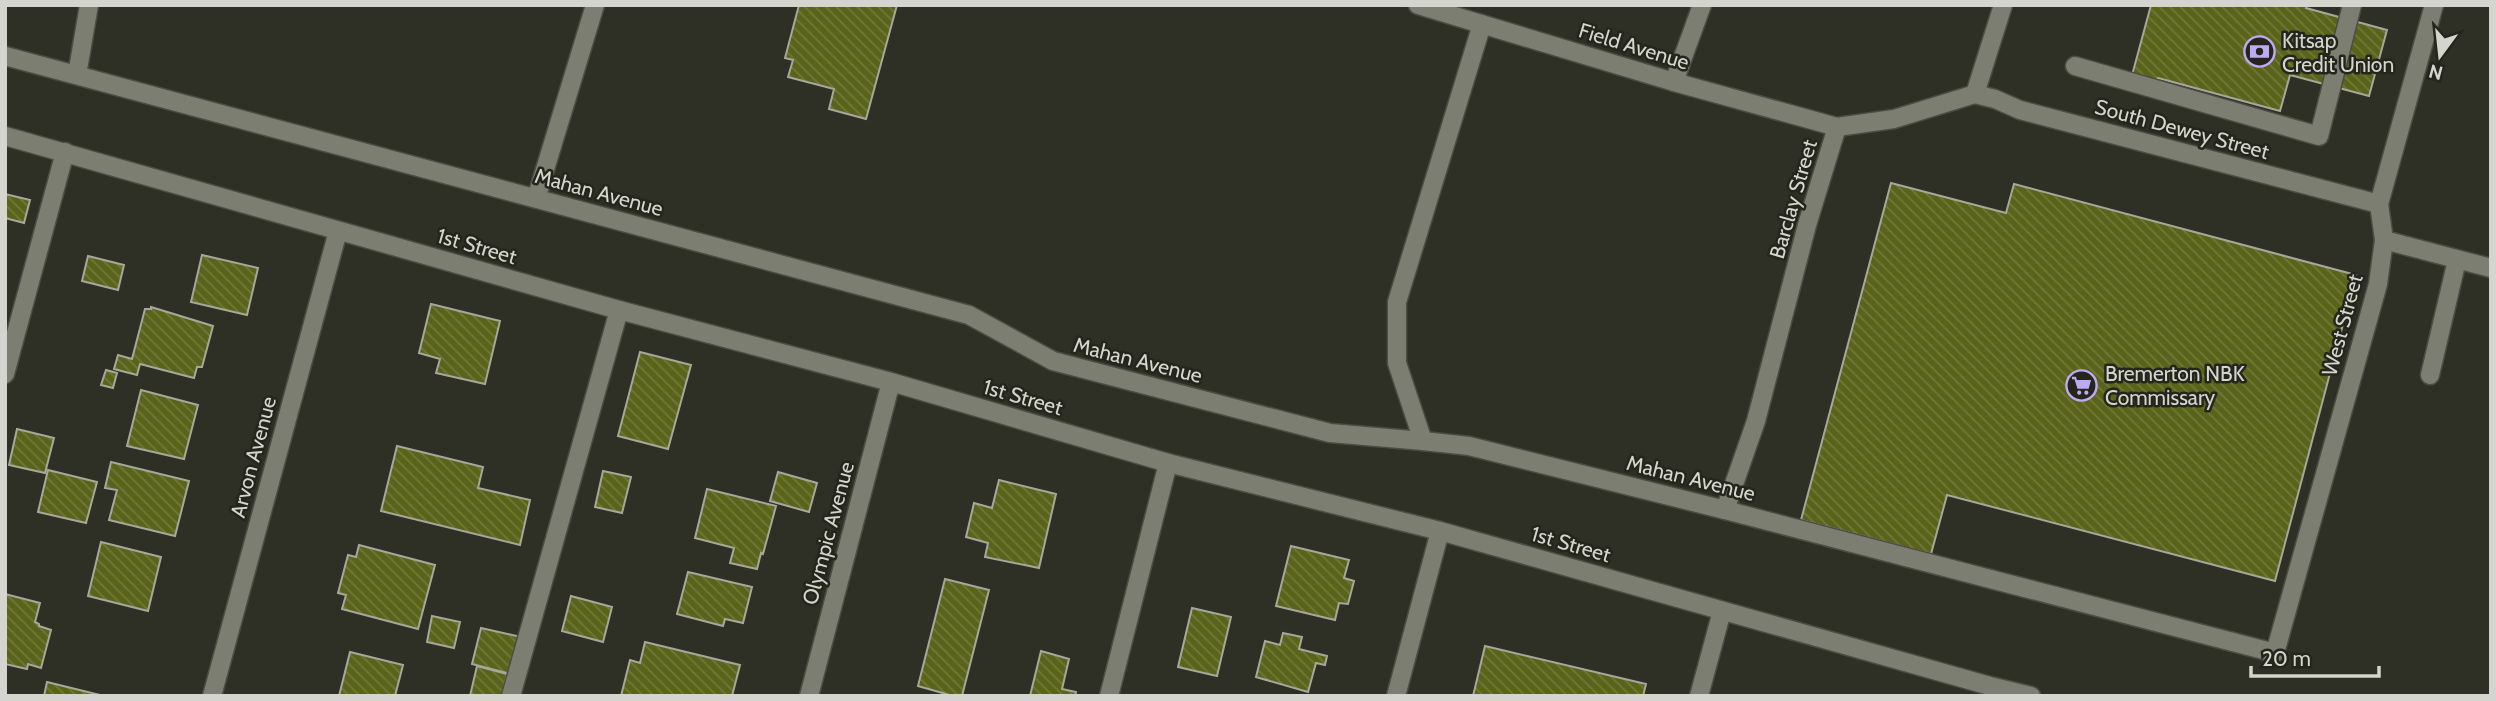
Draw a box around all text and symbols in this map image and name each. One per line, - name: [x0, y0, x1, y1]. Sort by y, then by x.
- street label: Field Avenue: [1576, 17, 1692, 75]
- north arrow: [2405, 21, 2475, 91]
- place label: Kitsap Credit Union: [2282, 28, 2394, 77]
- bank icon: Kitsap Credit Union: [2242, 35, 2276, 69]
- text: N: [2426, 59, 2445, 85]
- street label: South Dewey Street: [2092, 94, 2272, 164]
- street label: Barclay Street: [1764, 137, 1822, 261]
- street label: Mahan Avenue: [532, 163, 666, 221]
- street label: 1st Street: [434, 223, 520, 269]
- street label: West Street: [2316, 271, 2368, 379]
- street label: Mahan Avenue: [1071, 332, 1205, 388]
- place label: Bremerton NBK Commissary: [2105, 361, 2245, 410]
- supermarket icon: Bremerton NBK Commissary: [2065, 368, 2099, 402]
- street label: 1st Street: [980, 374, 1066, 420]
- street label: Arvon Avenue: [225, 393, 281, 520]
- street label: Mahan Avenue: [1624, 450, 1758, 506]
- street label: Olympic Avenue: [797, 459, 859, 607]
- street label: 1st Street: [1528, 521, 1614, 567]
- scale bar: [2251, 634, 2379, 678]
- text: 20 m: [2262, 646, 2311, 671]

